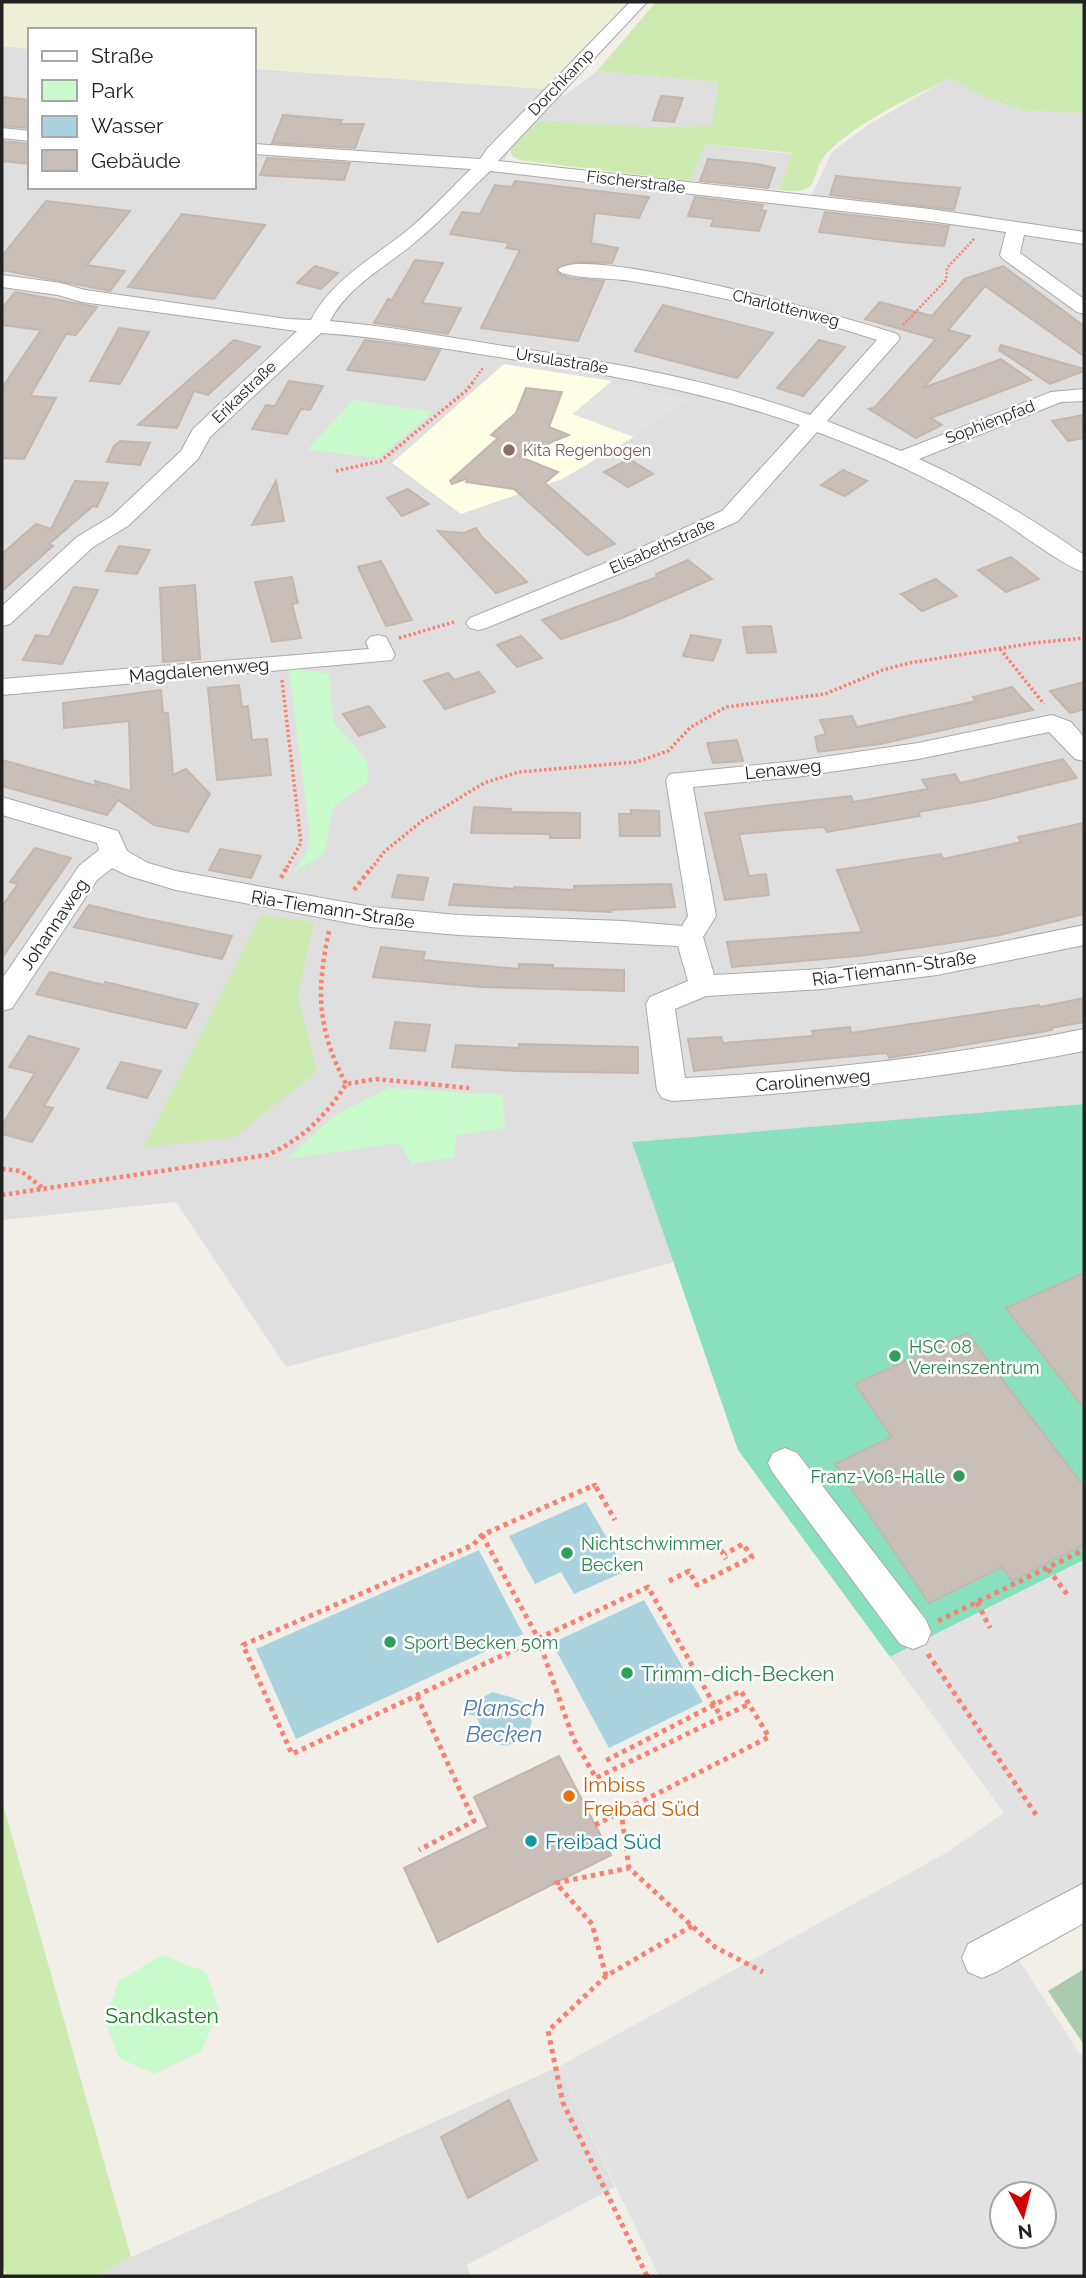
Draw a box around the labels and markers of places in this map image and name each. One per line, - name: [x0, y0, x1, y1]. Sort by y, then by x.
- place label: Kita Regenbogen: [523, 441, 651, 460]
- marker: Kita Regenbogen: [501, 442, 517, 458]
- place label: HSC 08 Vereinszentrum: [909, 1336, 1040, 1378]
- marker: HSC 08 Vereinszentrum: [887, 1348, 903, 1364]
- place label: Franz-Voß-Halle: [810, 1466, 945, 1487]
- marker: Franz-Voß-Halle: [951, 1468, 967, 1484]
- place label: Nichtschwimmer Becken: [581, 1533, 723, 1575]
- marker: Nichtschwimmer Becken: [559, 1545, 575, 1561]
- place label: Sport Becken 50m: [404, 1632, 558, 1653]
- marker: Sport Becken 50m: [382, 1634, 398, 1650]
- place label: Trimm-dich-Becken: [641, 1661, 835, 1686]
- marker: Trimm-dich-Becken: [619, 1665, 635, 1681]
- place label: Imbiss Freibad Süd: [583, 1772, 700, 1821]
- marker: Imbiss Freibad Süd: [561, 1788, 577, 1804]
- place label: Freibad Süd: [545, 1829, 662, 1854]
- marker: Freibad Süd: [523, 1833, 539, 1849]

